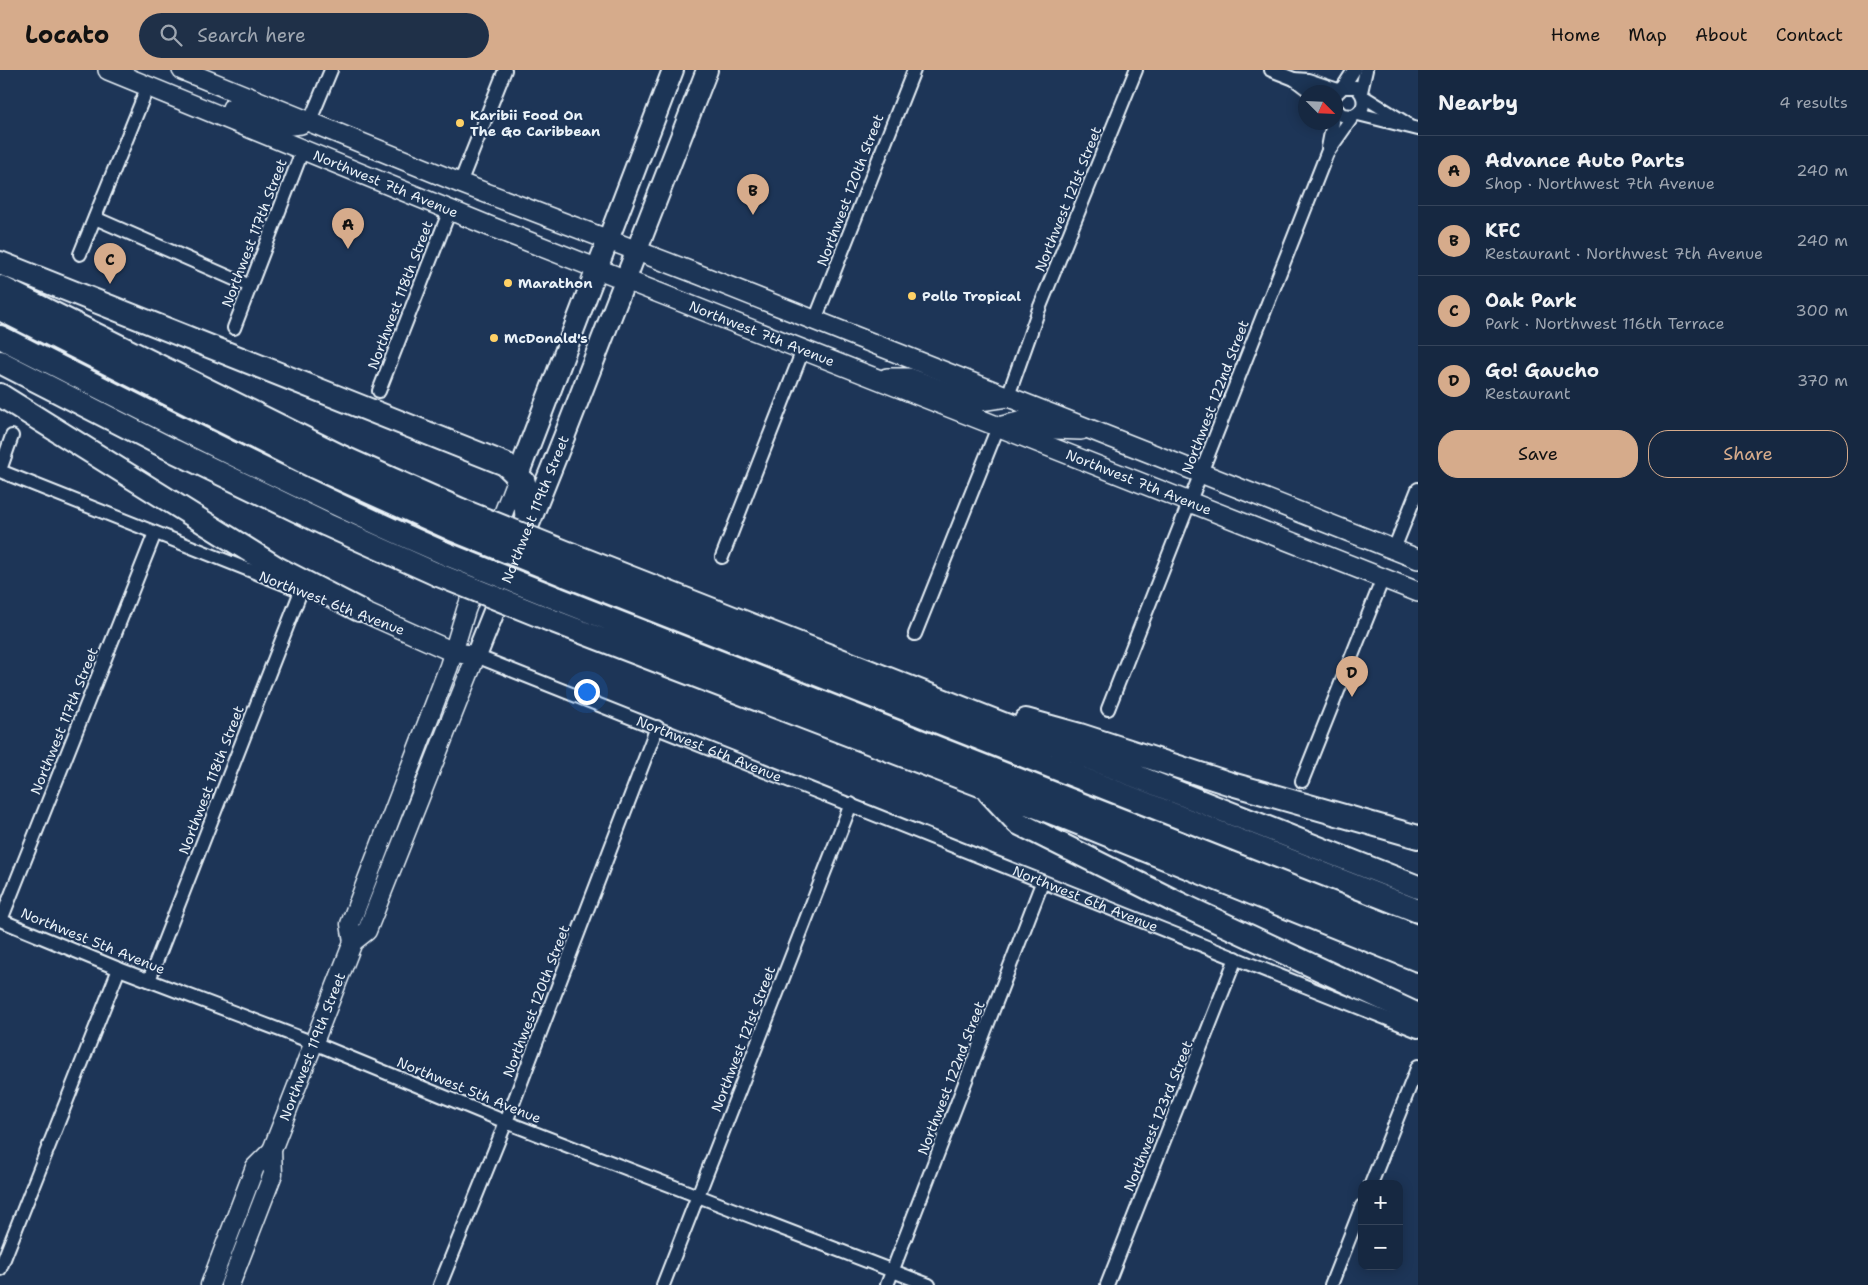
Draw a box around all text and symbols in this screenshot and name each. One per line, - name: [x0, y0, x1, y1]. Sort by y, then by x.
- search box: [139, 13, 489, 58]
- text: Locato: [25, 19, 109, 51]
- icon: search: [157, 21, 185, 49]
- text: Search here: [197, 23, 306, 48]
- text: Home: [1551, 23, 1600, 47]
- text: Map: [1628, 23, 1667, 47]
- text: About: [1695, 23, 1748, 47]
- text: Contact: [1776, 23, 1843, 47]
- north arrow: [1298, 85, 1343, 130]
- text: Nearby: [1438, 89, 1518, 117]
- text: 4 results: [1779, 92, 1848, 113]
- place label: Karibii Food On The Go Caribbean: [470, 106, 600, 140]
- street label: Northwest 120th Street: [813, 111, 887, 269]
- marker: Karibii Food On The Go Caribbean: [454, 117, 466, 129]
- street label: Northwest 121st Street: [1031, 124, 1105, 274]
- street label: Northwest 7th Avenue: [310, 146, 461, 221]
- text: Advance Auto Parts: [1485, 148, 1684, 173]
- street label: Northwest 117th Street: [217, 156, 291, 310]
- text: A: [1448, 160, 1460, 181]
- text: 240 m: [1796, 160, 1848, 181]
- text: Shop · Northwest 7th Avenue: [1485, 173, 1715, 194]
- pin: B: [737, 174, 769, 215]
- pin: A: [332, 208, 364, 249]
- street label: Northwest 118th Street: [363, 218, 437, 372]
- text: KFC: [1485, 218, 1521, 243]
- text: B: [1449, 230, 1459, 251]
- text: 240 m: [1796, 230, 1848, 251]
- pin: C: [94, 243, 126, 284]
- text: Restaurant · Northwest 7th Avenue: [1485, 243, 1763, 264]
- place label: Marathon: [518, 274, 592, 292]
- marker: Marathon: [502, 277, 514, 289]
- place label: Pollo Tropical: [922, 287, 1021, 305]
- text: Oak Park: [1485, 288, 1577, 313]
- marker: Pollo Tropical: [906, 290, 918, 302]
- street label: Northwest 7th Avenue: [686, 297, 837, 370]
- text: C: [1449, 300, 1459, 321]
- text: 300 m: [1796, 300, 1848, 321]
- text: Park · Northwest 116th Terrace: [1485, 313, 1725, 334]
- street label: Northwest 122nd Street: [1177, 317, 1253, 477]
- place label: McDonald's: [504, 329, 588, 347]
- marker: McDonald's: [488, 332, 500, 344]
- text: Go! Gaucho: [1485, 358, 1599, 383]
- text: D: [1448, 370, 1460, 391]
- text: 370 m: [1797, 370, 1848, 391]
- text: Restaurant: [1485, 383, 1571, 404]
- button: Save: [1438, 430, 1638, 478]
- button: Share: [1648, 430, 1848, 478]
- street label: Northwest 119th Street: [497, 433, 573, 586]
- street label: Northwest 7th Avenue: [1063, 445, 1214, 519]
- street label: Northwest 6th Avenue: [256, 567, 408, 639]
- street label: Northwest 117th Street: [26, 645, 102, 797]
- pin: D: [1336, 656, 1368, 697]
- your location: [574, 679, 600, 705]
- street label: Northwest 118th Street: [174, 703, 248, 857]
- street label: Northwest 6th Avenue: [634, 712, 785, 786]
- street label: Northwest 6th Avenue: [1010, 862, 1161, 936]
- street label: Northwest 5th Avenue: [18, 904, 168, 978]
- street label: Northwest 120th Street: [499, 922, 573, 1080]
- street label: Northwest 121st Street: [707, 963, 779, 1115]
- street label: Northwest 119th Street: [275, 970, 349, 1123]
- street label: Northwest 122nd Street: [913, 998, 989, 1158]
- street label: Northwest 123rd Street: [1119, 1038, 1197, 1194]
- street label: Northwest 5th Avenue: [394, 1053, 544, 1127]
- map controls: [1358, 1180, 1403, 1270]
- button: +: [1358, 1180, 1403, 1225]
- button: −: [1358, 1225, 1403, 1270]

